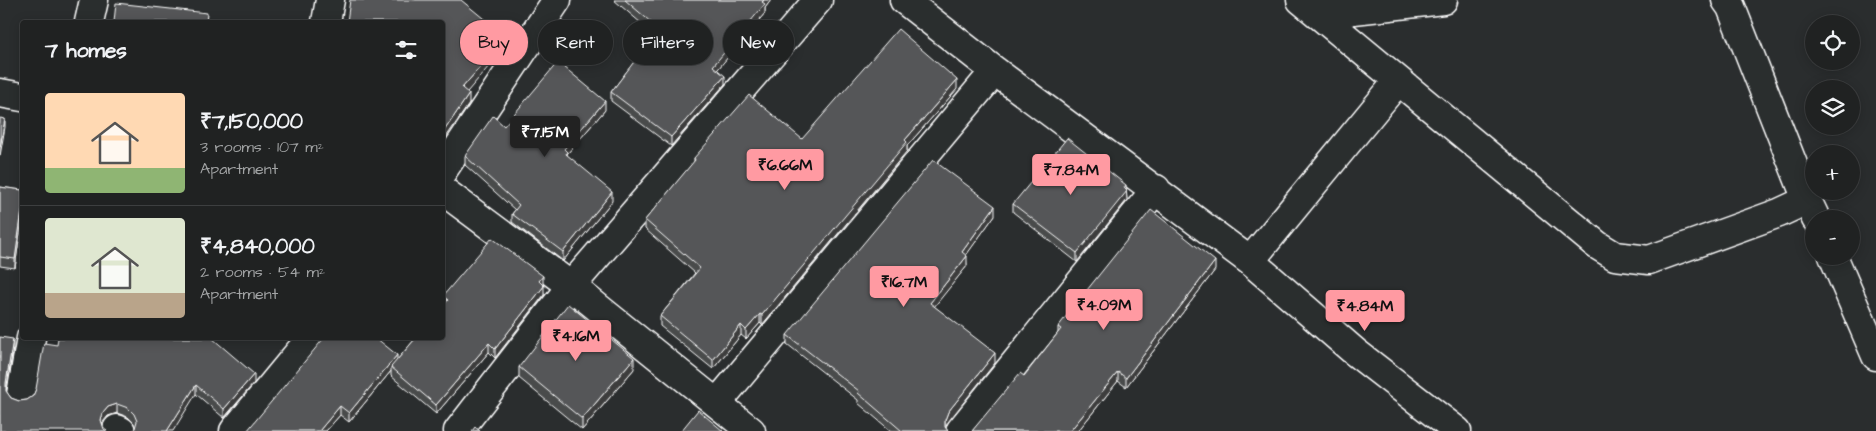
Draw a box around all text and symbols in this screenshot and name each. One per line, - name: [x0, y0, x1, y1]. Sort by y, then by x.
- map controls: [1805, 15, 1860, 265]
- button: locate: [1805, 15, 1860, 70]
- chip: Buy: [460, 20, 528, 65]
- chip: Rent: [538, 20, 613, 65]
- chip: Filters: [623, 20, 713, 65]
- chip: New: [723, 20, 794, 65]
- text: 7 homes: [45, 36, 127, 65]
- icon: filters: [392, 36, 420, 64]
- button: layers: [1805, 80, 1860, 135]
- text: ₹7,150,000: [200, 107, 303, 136]
- icon: home: [85, 113, 145, 173]
- pin: ₹7.15M: [504, 116, 586, 158]
- text: ₹7.15M: [521, 121, 569, 143]
- text: 3 rooms · 107 m²: [200, 136, 324, 158]
- button: +: [1805, 145, 1860, 200]
- pin: ₹6.66M: [744, 148, 826, 191]
- text: ₹6.66M: [758, 154, 812, 176]
- pin: ₹7.84M: [1030, 154, 1112, 196]
- text: Apartment: [200, 158, 278, 180]
- text: ₹7.84M: [1043, 159, 1099, 181]
- button: −: [1805, 210, 1860, 265]
- text: ₹4,840,000: [200, 232, 315, 261]
- icon: home: [85, 238, 145, 298]
- text: 2 rooms · 54 m²: [200, 261, 325, 283]
- pin: ₹16.7M: [863, 266, 945, 308]
- text: ₹16.7M: [881, 271, 927, 293]
- text: Apartment: [200, 283, 278, 305]
- pin: ₹4.09M: [1063, 288, 1145, 331]
- pin: ₹4.84M: [1324, 290, 1406, 332]
- text: ₹4.09M: [1077, 294, 1131, 316]
- text: ₹4.84M: [1337, 295, 1393, 317]
- pin: ₹4.16M: [535, 320, 617, 362]
- text: ₹4.16M: [552, 325, 600, 347]

